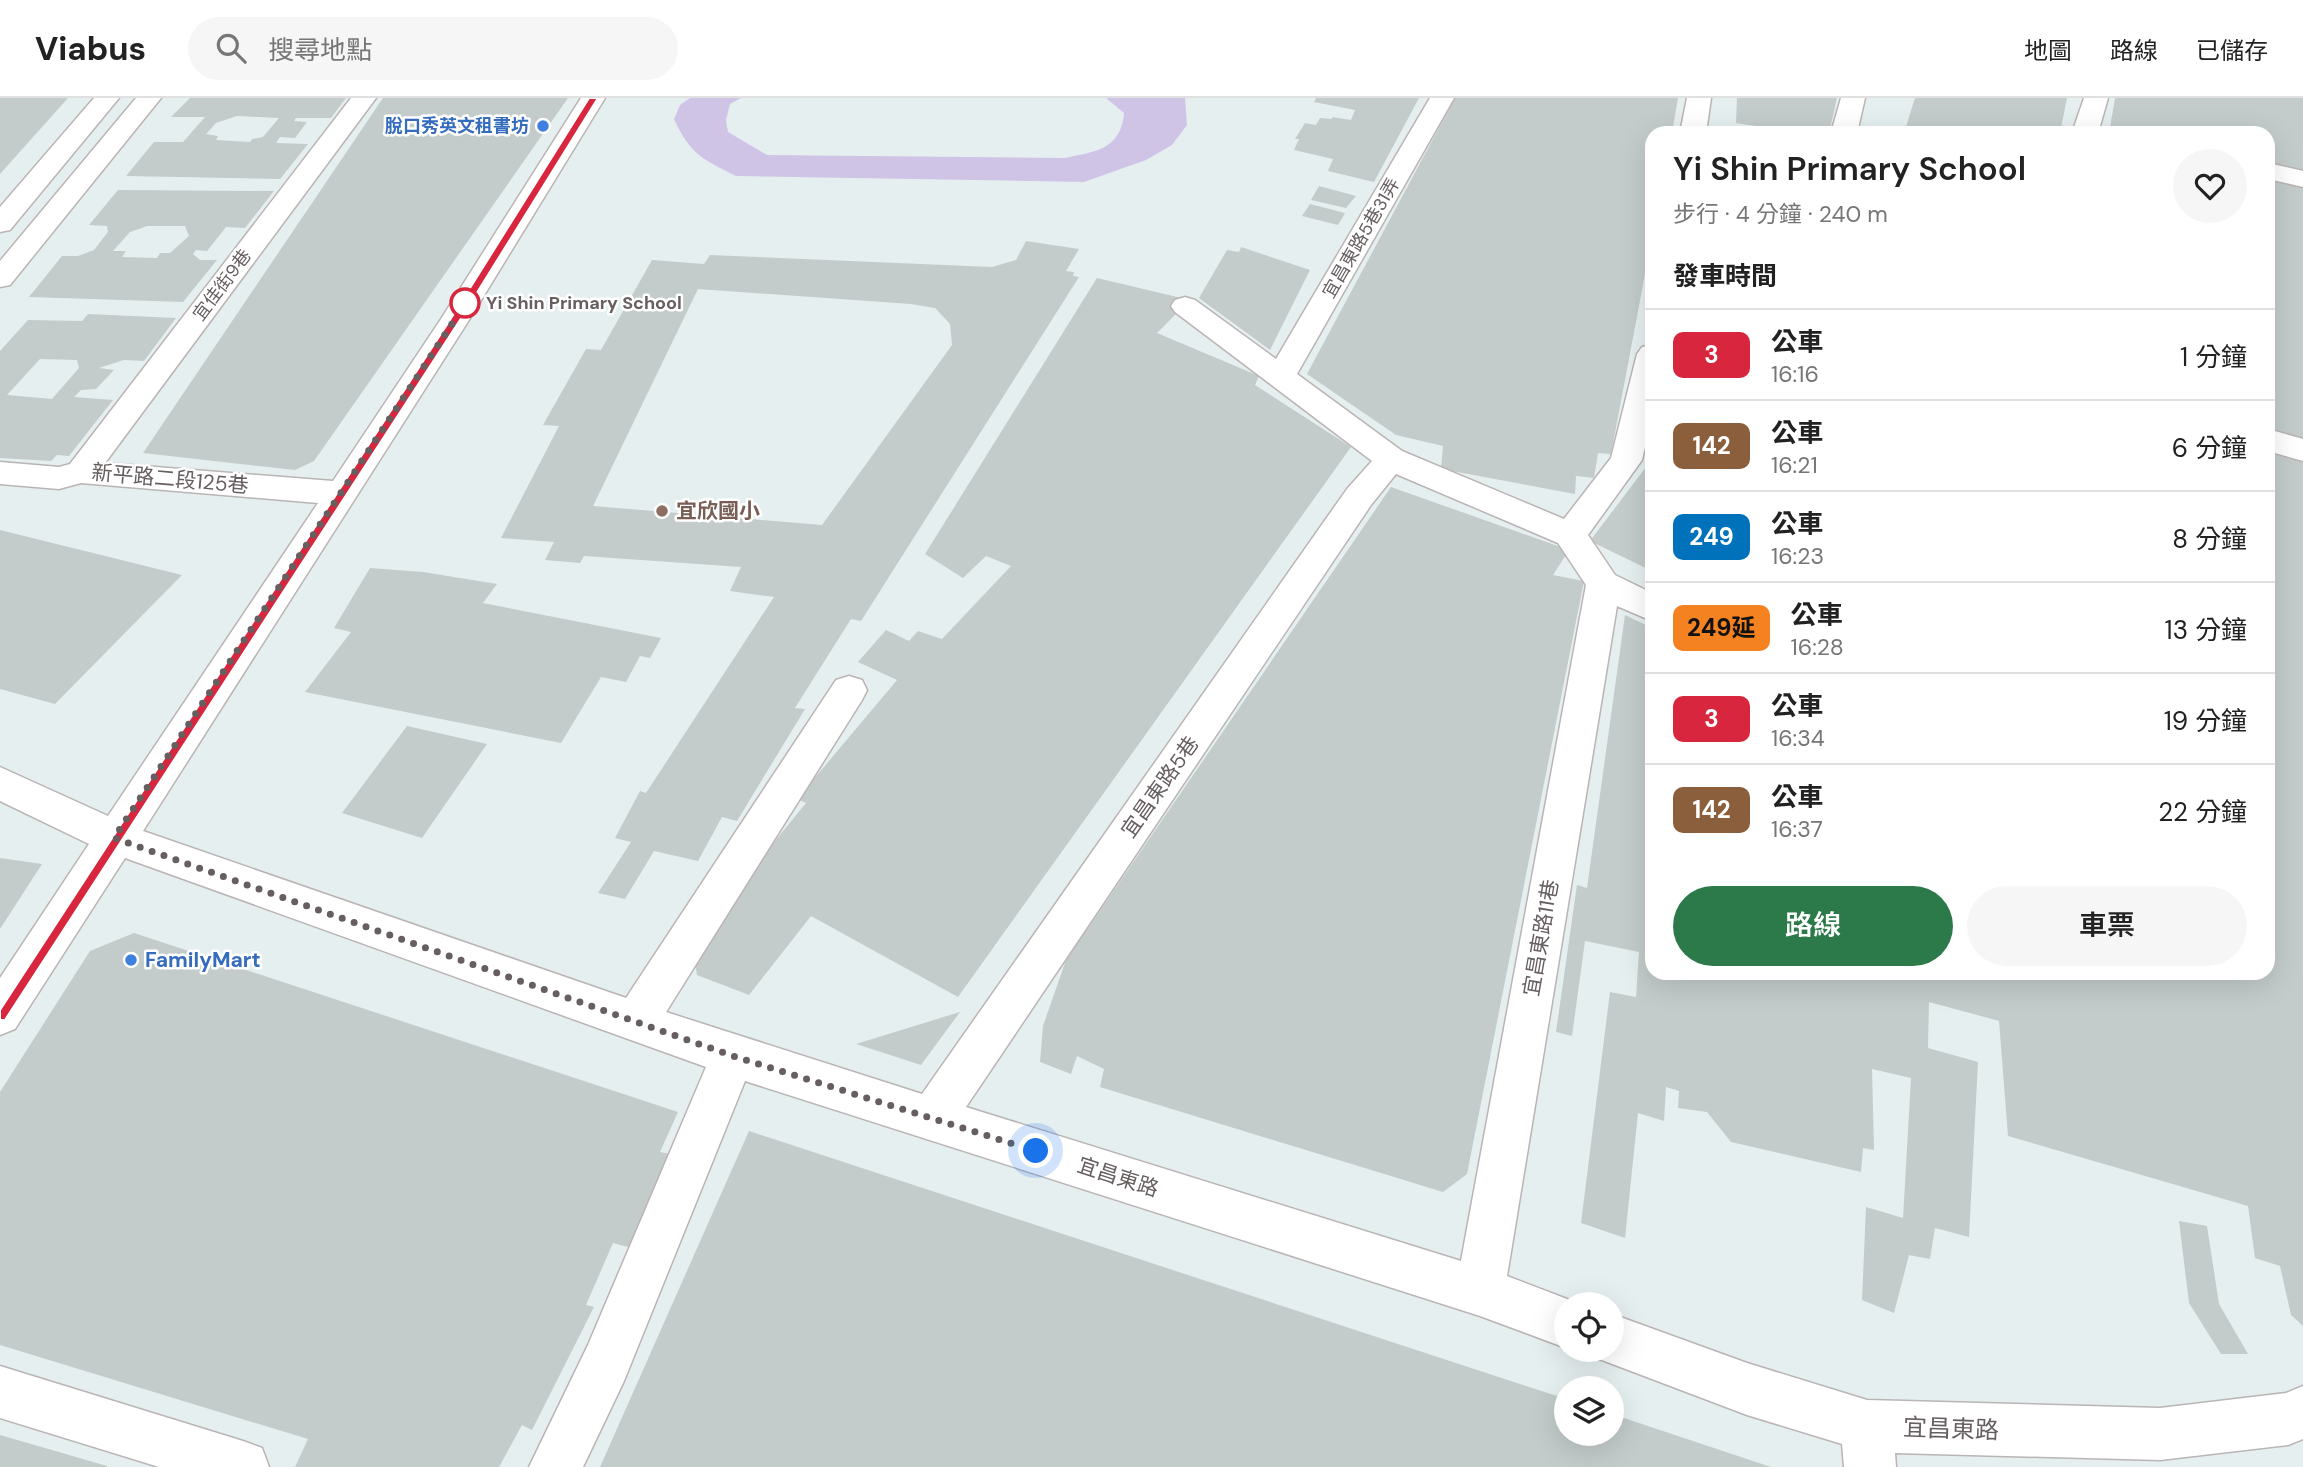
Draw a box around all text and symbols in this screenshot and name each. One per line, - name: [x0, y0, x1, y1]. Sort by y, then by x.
- search box: [188, 17, 678, 80]
- text: Viabus: [35, 27, 146, 70]
- icon: search: [212, 29, 250, 67]
- text: 搜尋地點: [268, 33, 372, 67]
- text: 地圖: [2024, 35, 2072, 66]
- text: 路線: [2110, 35, 2158, 66]
- text: 已儲存: [2196, 35, 2268, 66]
- place label: 脫口秀英文租書坊: [385, 114, 529, 138]
- marker: 脫口秀英文租書坊: [535, 118, 551, 134]
- text: Yi Shin Primary School: [1673, 147, 2026, 190]
- button: heart: [2173, 149, 2247, 223]
- street label: 宜昌東路5巷31弄: [1317, 174, 1405, 302]
- text: 步行 · 4 分鐘 · 240 m: [1673, 199, 1888, 229]
- street label: 宜佳街9巷: [187, 245, 257, 325]
- text: 發車時間: [1673, 259, 1777, 293]
- marker: Yi Shin Primary School: [450, 288, 480, 318]
- place label: Yi Shin Primary School: [486, 291, 682, 315]
- text: 公車: [1771, 325, 1823, 359]
- text: 3: [1704, 339, 1719, 370]
- text: 1 分鐘: [2180, 340, 2247, 374]
- text: 16:16: [1771, 359, 1819, 389]
- text: 公車: [1771, 416, 1823, 450]
- text: 142: [1692, 430, 1731, 461]
- text: 6 分鐘: [2172, 431, 2247, 465]
- text: 16:21: [1771, 450, 1818, 480]
- street label: 新平路二段125巷: [90, 458, 250, 500]
- place label: 宜欣國小: [676, 497, 760, 525]
- marker: 宜欣國小: [654, 503, 670, 519]
- text: 公車: [1771, 507, 1823, 541]
- text: 249: [1689, 521, 1734, 552]
- text: 8 分鐘: [2172, 522, 2247, 556]
- text: 16:23: [1771, 541, 1824, 571]
- text: 公車: [1791, 598, 1843, 632]
- text: 249延: [1687, 612, 1756, 643]
- text: 13 分鐘: [2165, 613, 2247, 647]
- text: 16:28: [1791, 632, 1844, 662]
- text: 公車: [1771, 689, 1823, 723]
- text: 3: [1704, 703, 1719, 734]
- text: 19 分鐘: [2164, 704, 2247, 738]
- text: 16:34: [1771, 723, 1825, 753]
- street label: 宜昌東路5巷: [1115, 731, 1205, 843]
- text: 公車: [1771, 780, 1823, 814]
- text: 142: [1692, 794, 1731, 825]
- text: 22 分鐘: [2158, 795, 2247, 829]
- text: 16:37: [1771, 814, 1823, 844]
- street label: 宜昌東路11巷: [1517, 877, 1565, 999]
- button: 路線: [1673, 886, 1953, 966]
- button: 車票: [1967, 886, 2247, 966]
- place label: FamilyMart: [145, 946, 260, 974]
- marker: FamilyMart: [123, 952, 139, 968]
- your location: [1018, 1133, 1053, 1168]
- street label: 宜昌東路: [1074, 1151, 1162, 1203]
- map controls: [1554, 1292, 1624, 1446]
- button: locate: [1554, 1292, 1624, 1362]
- button: layers: [1554, 1376, 1624, 1446]
- street label: 宜昌東路: [1903, 1411, 2000, 1446]

